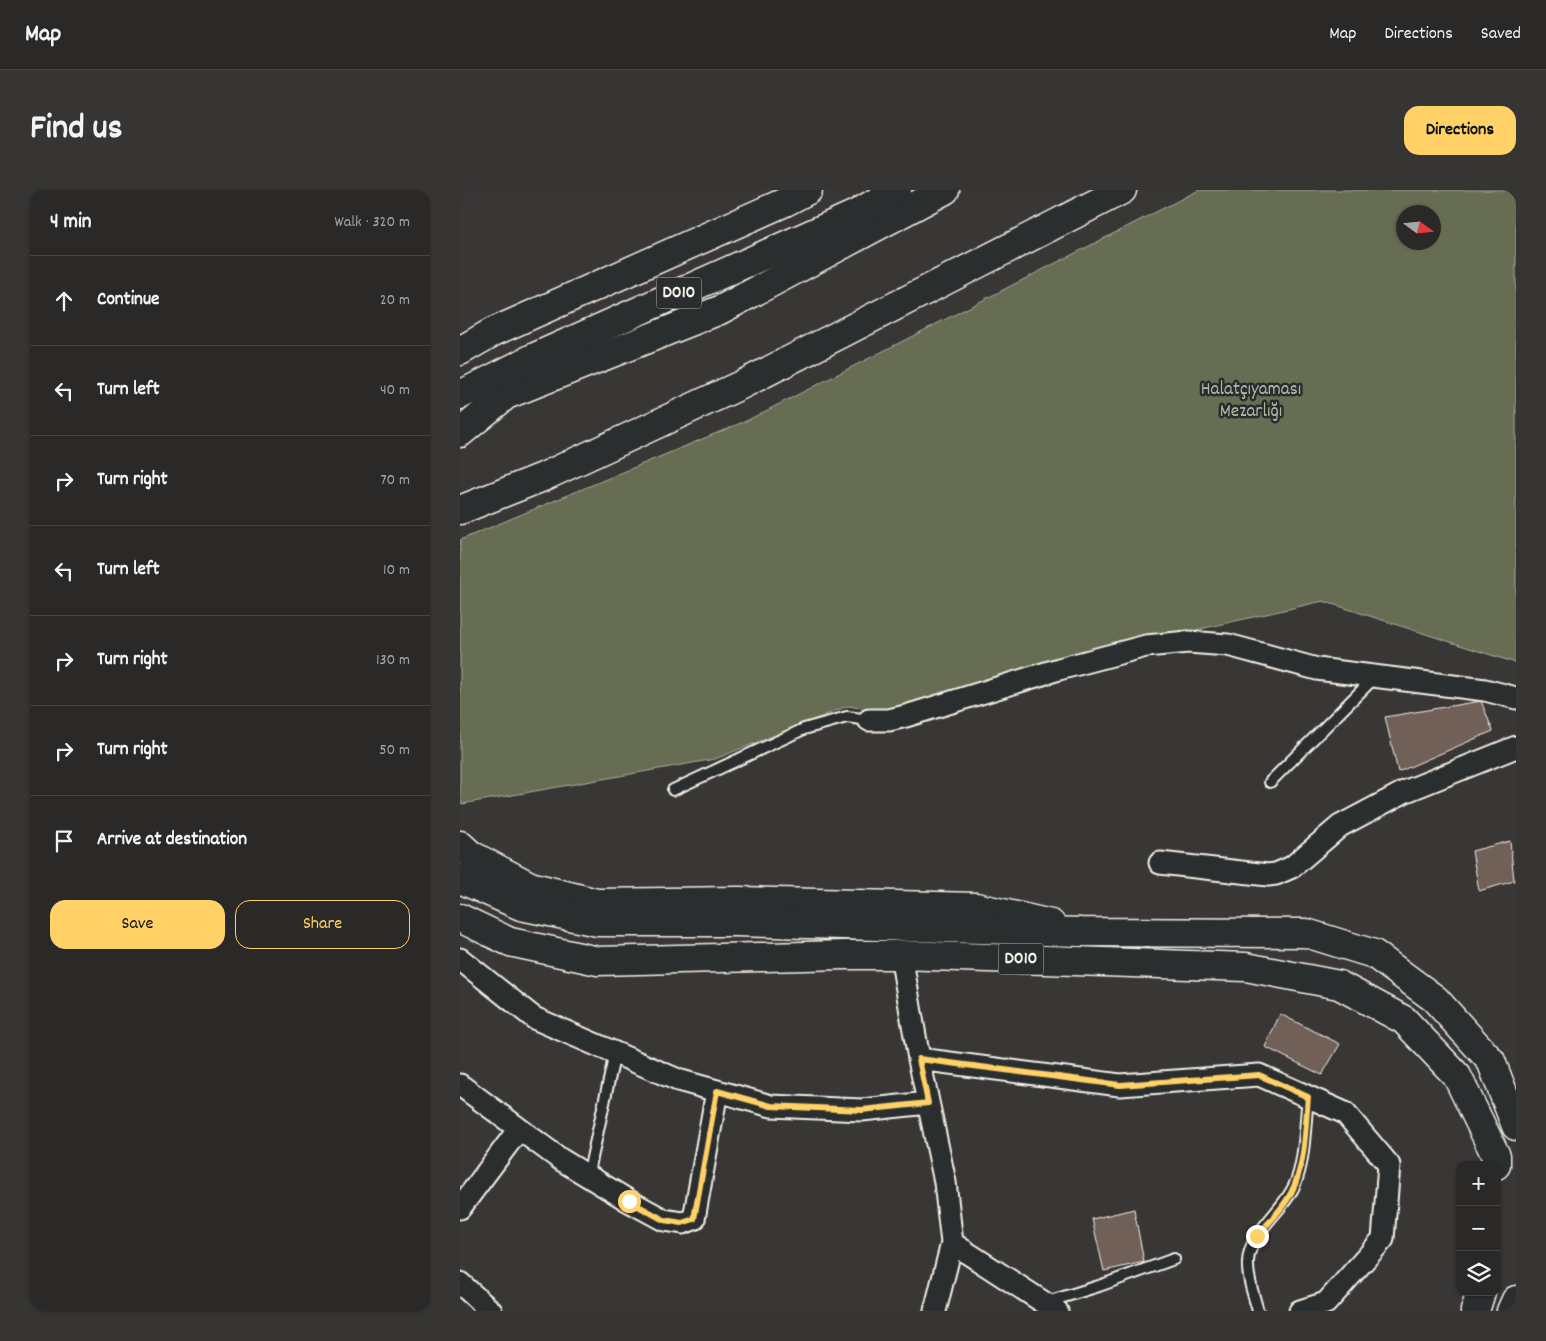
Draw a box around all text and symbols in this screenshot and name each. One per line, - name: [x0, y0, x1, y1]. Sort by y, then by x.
- text: Map: [25, 18, 61, 52]
- text: Map: [1329, 22, 1356, 47]
- text: Directions: [1384, 22, 1453, 47]
- text: Saved: [1481, 22, 1521, 47]
- text: Find us: [30, 105, 122, 155]
- button: Directions: [1404, 106, 1516, 155]
- north arrow: [1396, 205, 1441, 250]
- text: 4 min: [50, 208, 92, 238]
- text: Walk · 320 m: [334, 211, 410, 234]
- road number: D010: [656, 278, 702, 309]
- icon: ahead: [50, 287, 78, 315]
- text: Continue: [97, 287, 159, 314]
- text: 20 m: [380, 289, 410, 312]
- icon: left: [50, 377, 78, 405]
- text: Turn left: [97, 377, 160, 404]
- park label: Halatçıyaması Mezarlığı: [1201, 377, 1301, 426]
- text: 40 m: [380, 379, 410, 402]
- icon: right: [50, 467, 78, 495]
- text: Turn right: [97, 467, 168, 494]
- text: 70 m: [380, 469, 410, 492]
- icon: left: [50, 557, 78, 585]
- text: Turn left: [97, 557, 160, 584]
- text: 10 m: [383, 559, 410, 582]
- icon: right: [50, 647, 78, 675]
- text: Turn right: [97, 647, 168, 674]
- text: 130 m: [376, 649, 410, 672]
- icon: right: [50, 737, 78, 765]
- text: Turn right: [97, 737, 168, 764]
- text: 50 m: [379, 739, 410, 762]
- icon: arrive: [50, 827, 78, 855]
- text: Arrive at destination: [97, 827, 247, 854]
- button: Save: [50, 900, 225, 949]
- button: Share: [235, 900, 410, 949]
- road number: D010: [998, 944, 1044, 974]
- map controls: [1456, 1161, 1501, 1296]
- button: +: [1456, 1161, 1501, 1206]
- route start: [618, 1190, 641, 1213]
- button: −: [1456, 1206, 1501, 1251]
- route end: [1246, 1225, 1269, 1248]
- button: layers: [1456, 1251, 1501, 1296]

